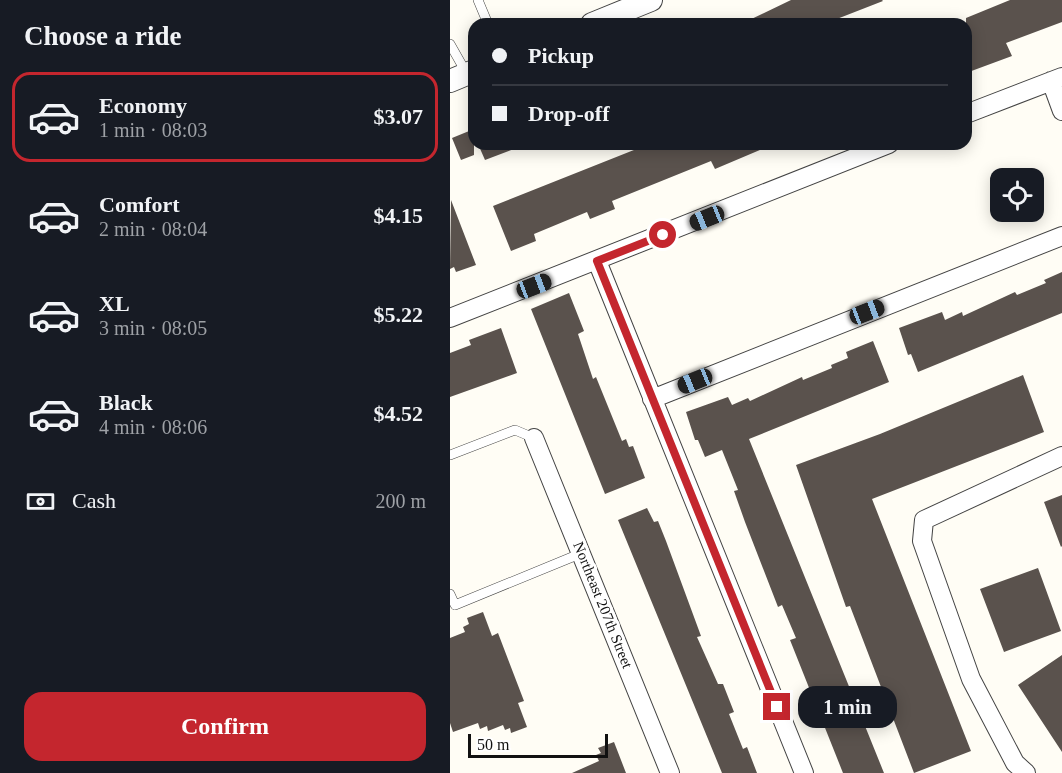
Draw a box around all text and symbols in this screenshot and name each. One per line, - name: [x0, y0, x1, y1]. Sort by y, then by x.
- text: Choose a ride: [24, 21, 182, 51]
- text: Pickup: [528, 43, 594, 68]
- icon: car: [27, 90, 81, 144]
- text: Economy: [99, 93, 187, 118]
- text: Drop-off: [528, 101, 609, 126]
- text: $3.07: [374, 104, 423, 129]
- text: 1 min · 08:03: [99, 119, 207, 141]
- map controls: [990, 168, 1044, 222]
- button: locate: [990, 168, 1044, 222]
- icon: car: [27, 189, 81, 243]
- text: Comfort: [99, 192, 180, 217]
- text: $4.15: [374, 203, 423, 228]
- car: [687, 203, 727, 233]
- text: 2 min · 08:04: [99, 218, 207, 240]
- route start: [649, 221, 676, 248]
- car: [514, 271, 554, 301]
- icon: car: [27, 288, 81, 342]
- text: XL: [99, 291, 130, 316]
- car: [847, 297, 887, 327]
- text: $5.22: [374, 302, 423, 327]
- text: 3 min · 08:05: [99, 317, 207, 339]
- car: [675, 366, 715, 396]
- icon: car: [27, 387, 81, 441]
- text: Black: [99, 390, 153, 415]
- text: $4.52: [374, 401, 423, 426]
- text: 4 min · 08:06: [99, 416, 207, 438]
- icon: cash: [24, 485, 57, 518]
- text: Cash: [72, 488, 116, 513]
- text: 200 m: [375, 490, 426, 512]
- street label: Northeast 207th Street: [570, 539, 636, 671]
- callout: 1 min: [798, 686, 897, 728]
- button: Confirm: [24, 692, 426, 761]
- route end: [763, 693, 790, 720]
- text: 1 min: [823, 696, 872, 718]
- scale bar: [468, 731, 608, 758]
- text: 50 m: [477, 736, 509, 753]

